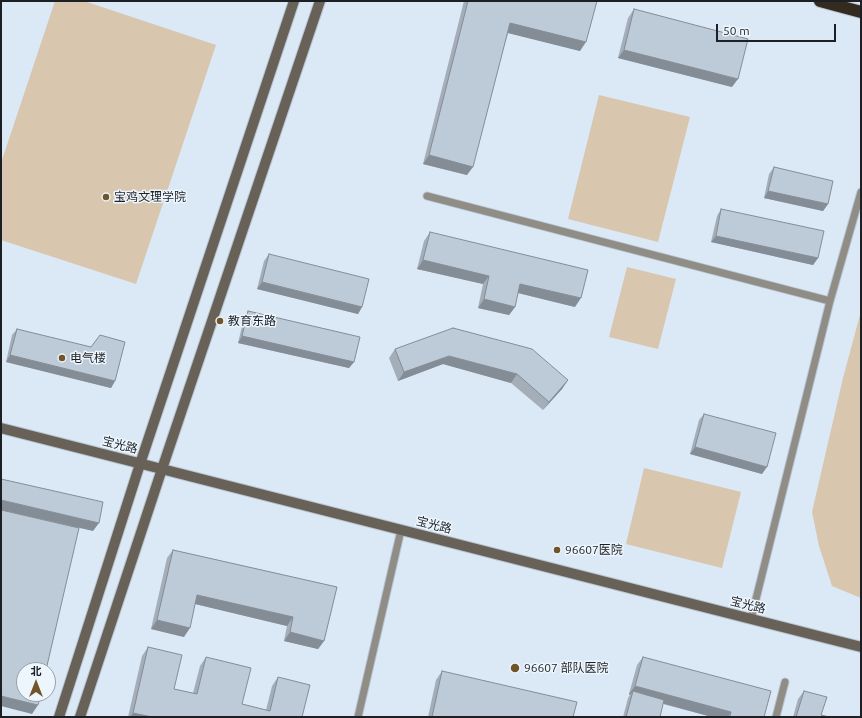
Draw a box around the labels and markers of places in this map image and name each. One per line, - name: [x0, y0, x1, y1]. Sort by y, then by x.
- place label: 宝鸡文理学院: [114, 190, 186, 204]
- marker: 宝鸡文理学院: [101, 192, 111, 202]
- place label: 教育东路: [228, 314, 276, 328]
- marker: 教育东路: [215, 316, 225, 326]
- place label: 电气楼: [70, 351, 106, 365]
- marker: 电气楼: [57, 353, 67, 363]
- place label: 96607医院: [565, 543, 623, 557]
- marker: 96607医院: [552, 545, 562, 555]
- place label: 96607 部队医院: [524, 661, 609, 675]
- marker: 96607 部队医院: [509, 662, 521, 674]

